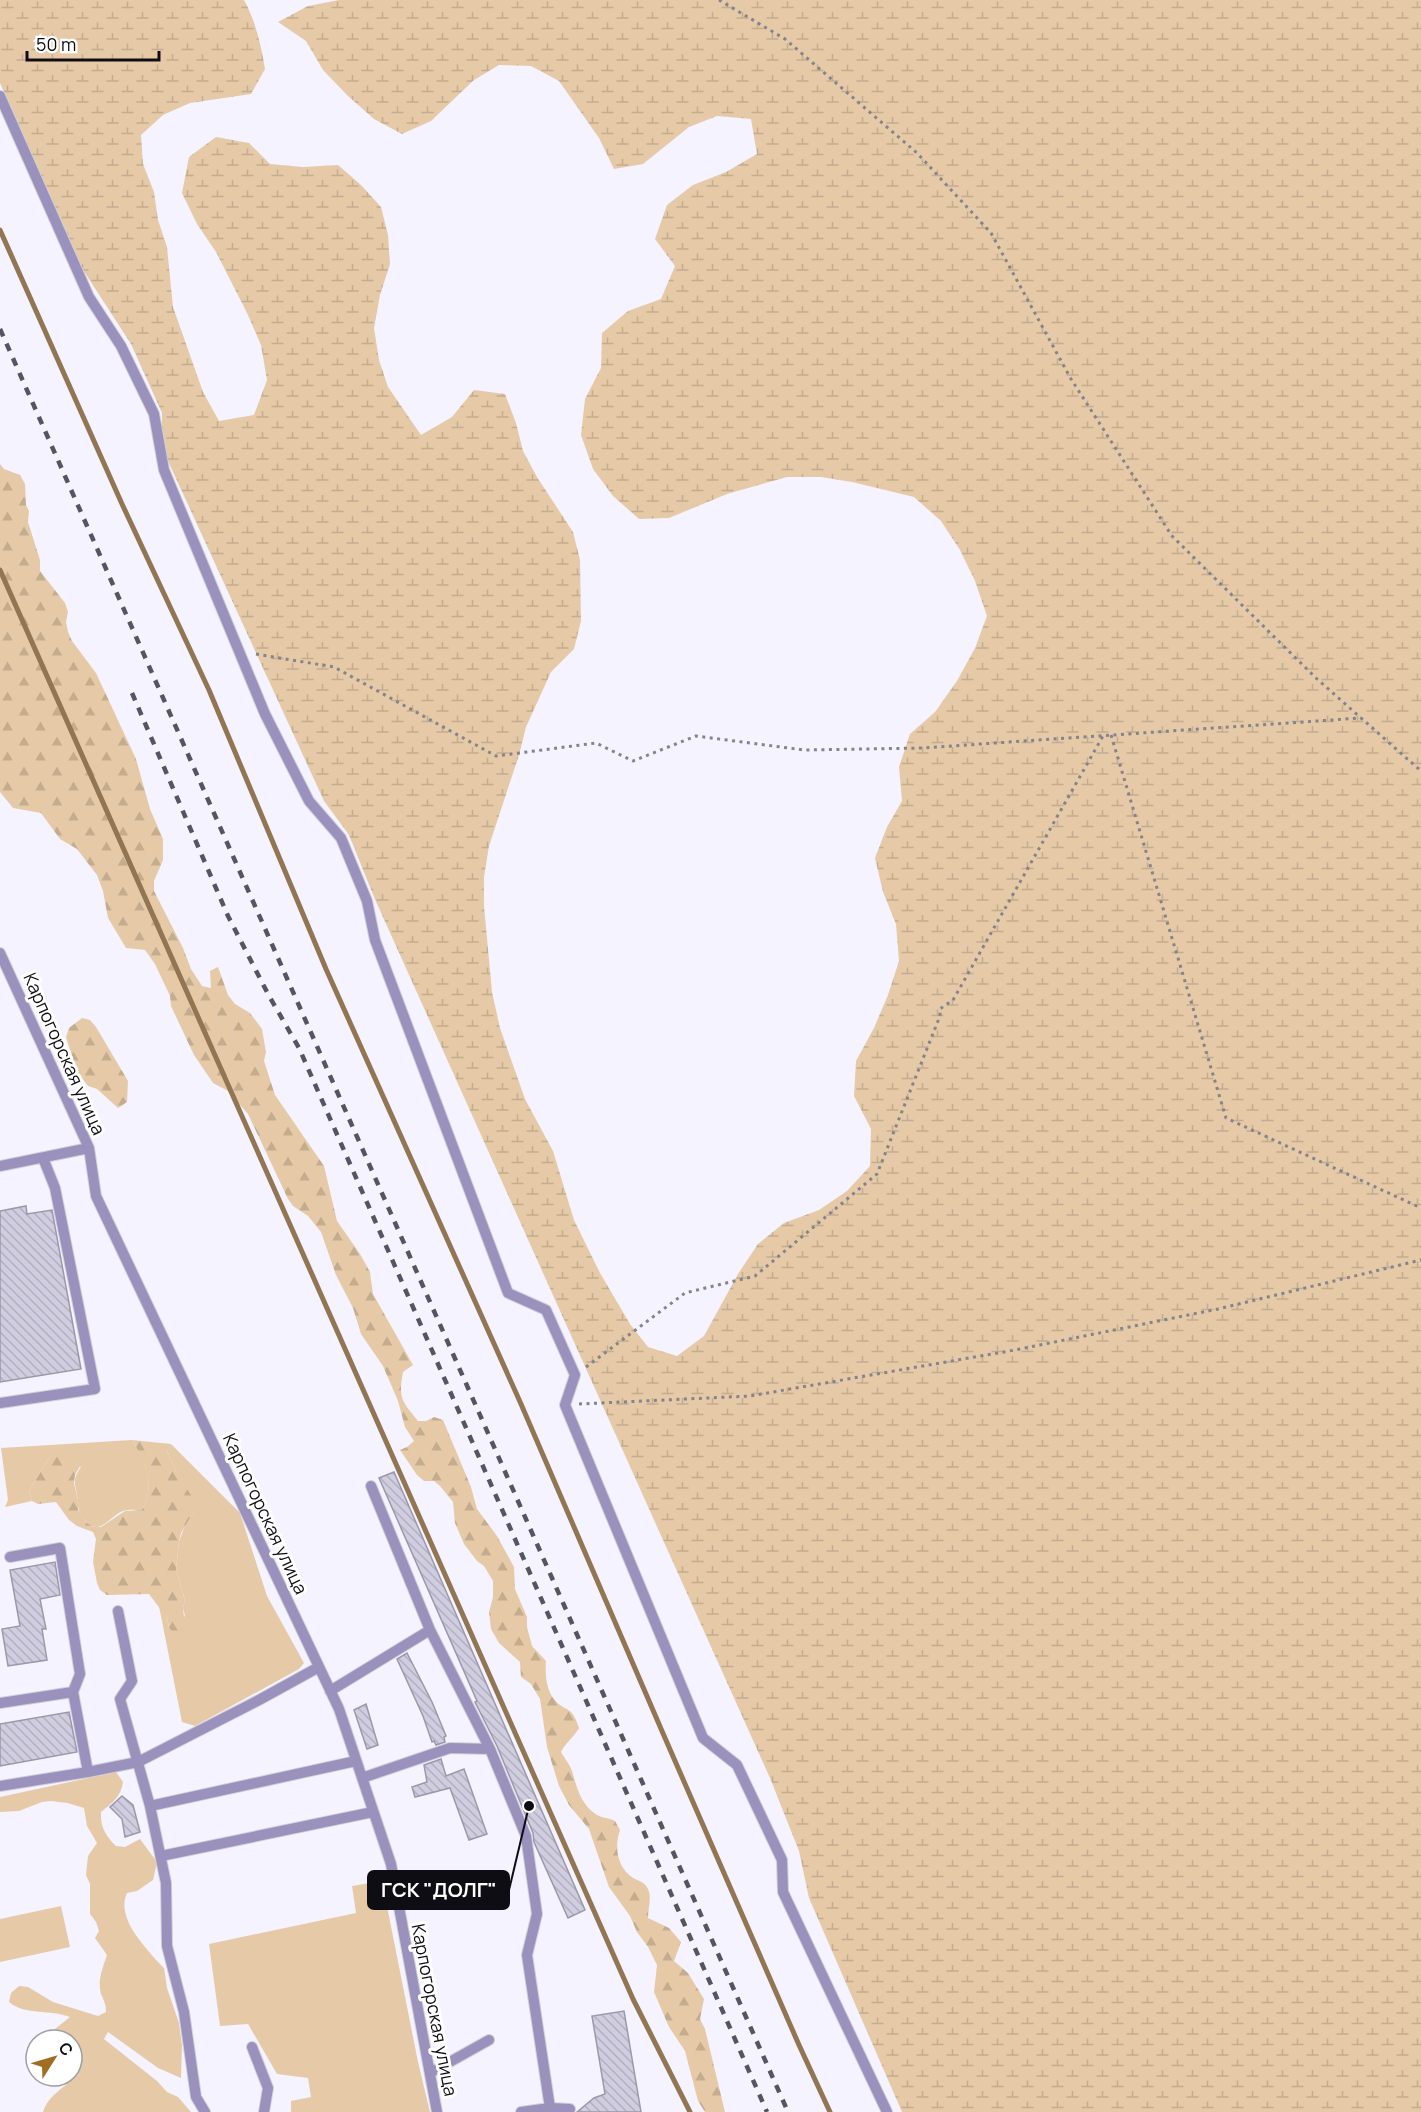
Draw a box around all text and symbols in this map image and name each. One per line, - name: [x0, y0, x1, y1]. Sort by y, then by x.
- scale bar: [27, 24, 159, 62]
- text: 50 m: [36, 32, 76, 56]
- street label: Карпогорская улица: [18, 969, 111, 1138]
- street label: Карпогорская улица: [218, 1429, 314, 1598]
- callout: ГСК "ДОЛГ": [368, 1871, 509, 1909]
- text: ГСК "ДОЛГ": [381, 1876, 497, 1903]
- street label: Карпогорская улица: [407, 1922, 463, 2098]
- north arrow: [24, 2028, 84, 2088]
- text: С: [54, 2038, 78, 2060]

